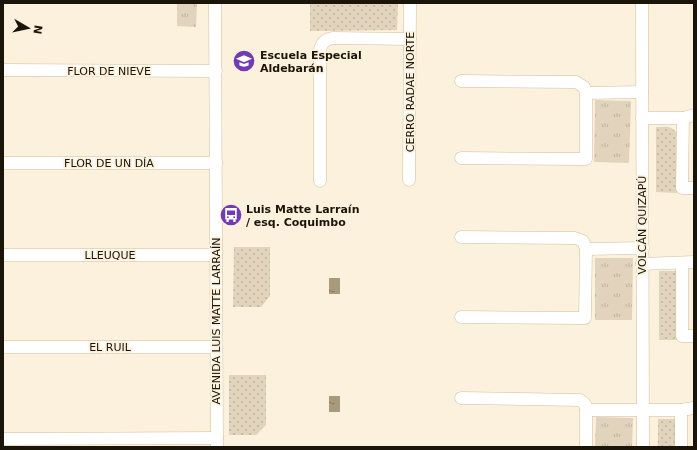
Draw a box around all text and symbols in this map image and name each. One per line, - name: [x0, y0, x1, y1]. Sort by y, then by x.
- north arrow: [8, 8, 48, 48]
- text: N: [30, 24, 45, 35]
- street label: CERRO RADAE NORTE: [404, 32, 417, 152]
- school or university icon: Escuela Especial Aldebarán: [231, 48, 257, 74]
- place label: Escuela Especial Aldebarán: [260, 49, 362, 75]
- street label: FLOR DE NIEVE: [67, 65, 151, 78]
- street label: FLOR DE UN DÍA: [64, 157, 154, 170]
- street label: VOLCÁN QUIZAPÚ: [636, 176, 649, 274]
- bus stop icon: Luis Matte Larraín / esq. Coquimbo: [218, 202, 244, 228]
- place label: Luis Matte Larraín / esq. Coquimbo: [246, 203, 359, 229]
- street label: AVENIDA LUIS MATTE LARRAÍN: [210, 237, 223, 405]
- street label: LLEUQUE: [85, 249, 136, 262]
- street label: EL RUIL: [89, 341, 132, 354]

